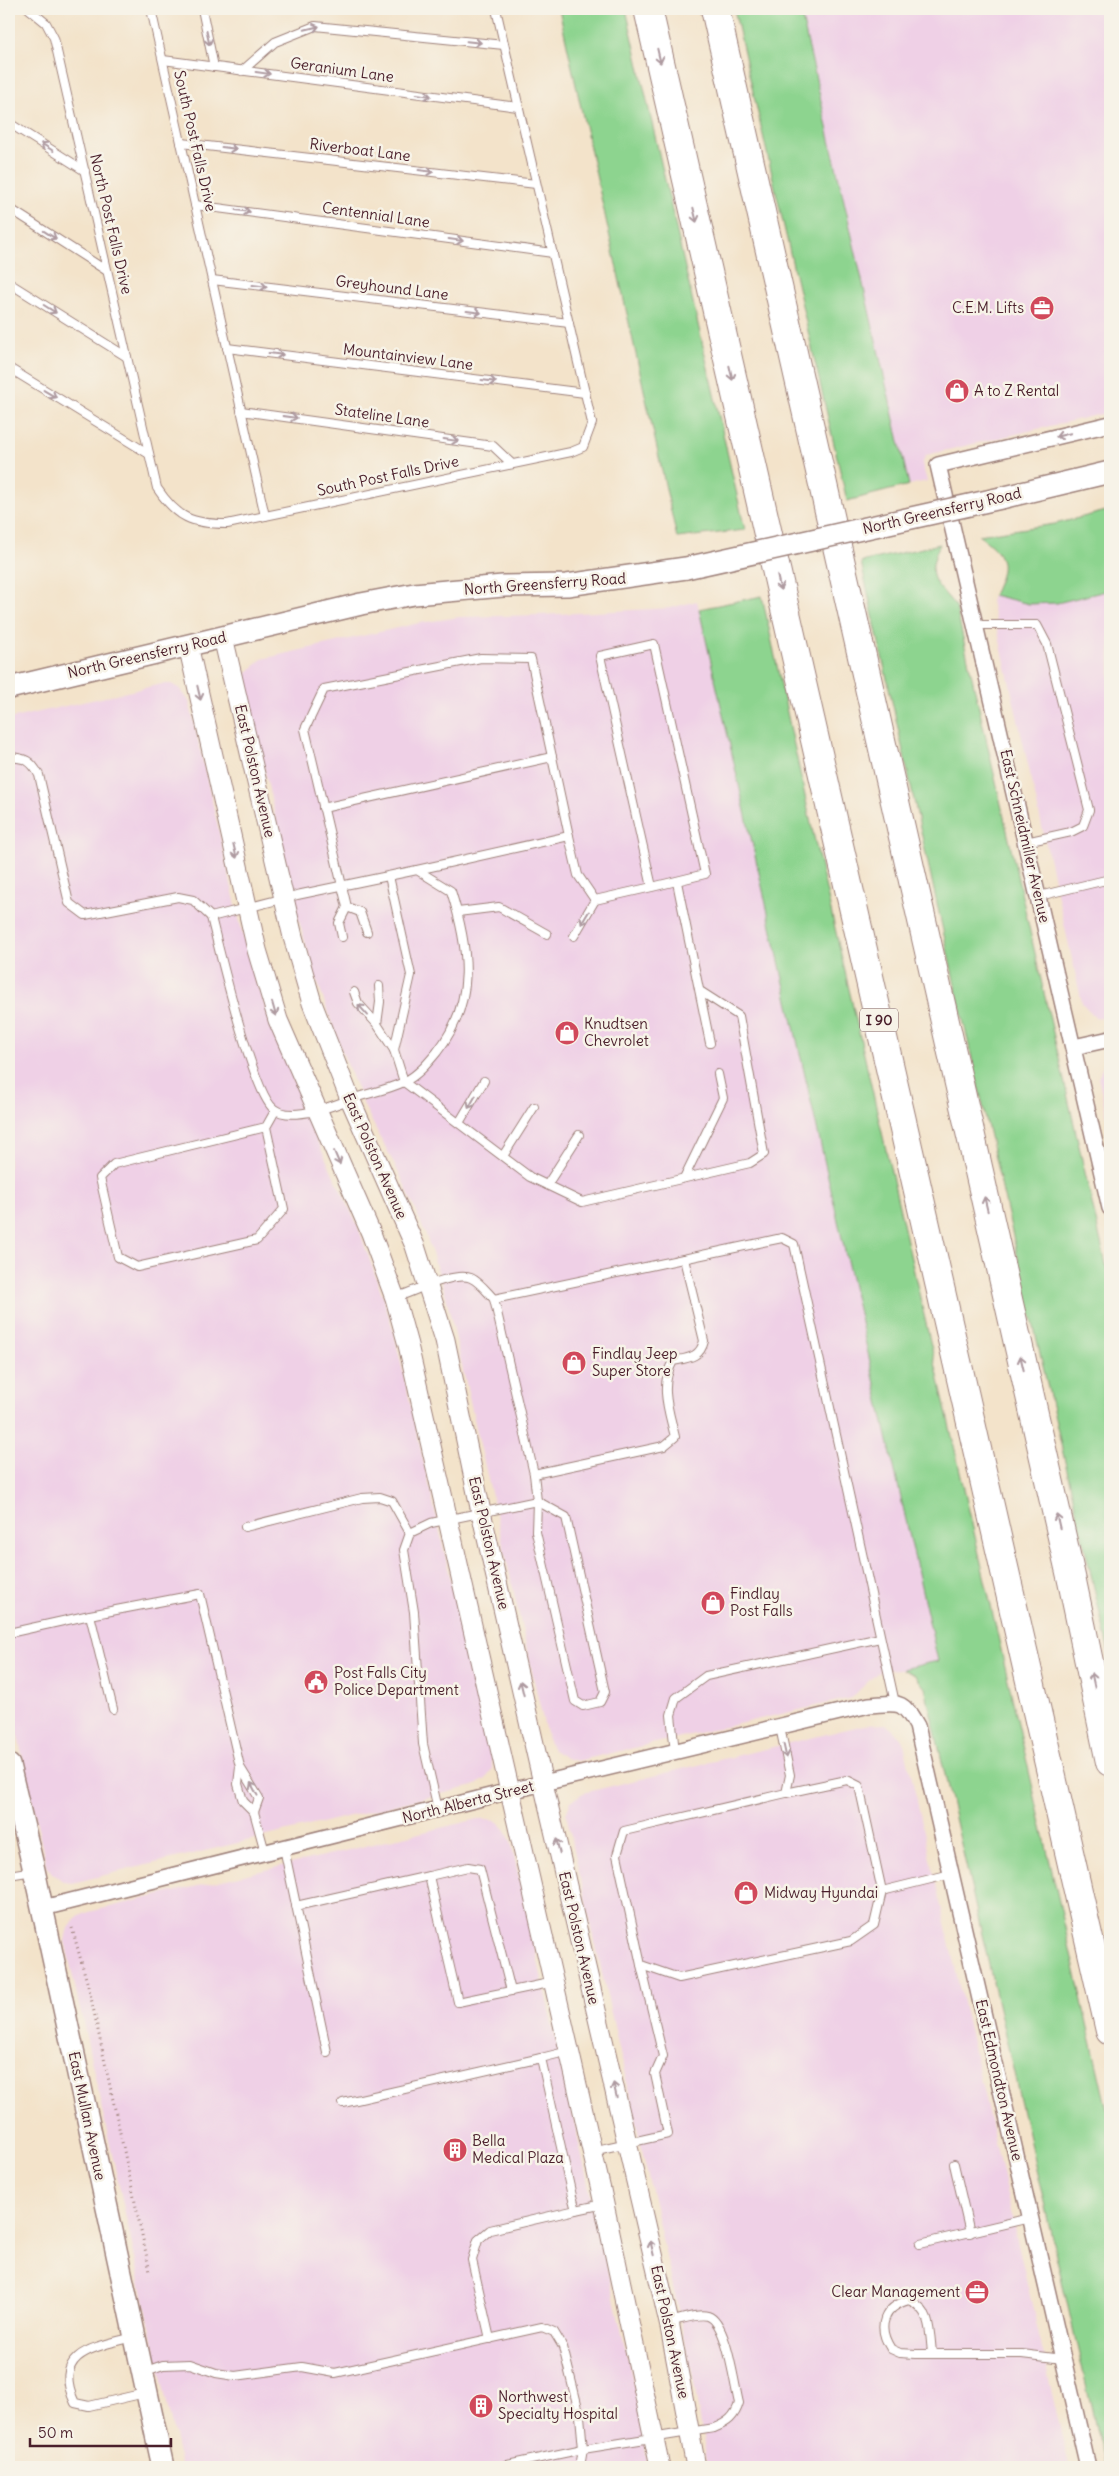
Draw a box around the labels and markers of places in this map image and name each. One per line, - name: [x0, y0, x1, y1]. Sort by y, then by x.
- office icon: C.E.M. Lifts: [1029, 295, 1055, 321]
- place label: C.E.M. Lifts: [952, 298, 1024, 317]
- shop icon: A to Z Rental: [944, 378, 970, 404]
- place label: A to Z Rental: [974, 381, 1059, 400]
- place label: Knudtsen Chevrolet: [584, 1014, 649, 1050]
- shop icon: Knudtsen Chevrolet: [554, 1020, 580, 1046]
- place label: Findlay Jeep Super Store: [592, 1344, 678, 1380]
- shop icon: Findlay Jeep Super Store: [561, 1350, 587, 1376]
- place label: Findlay Post Falls: [730, 1584, 793, 1620]
- shop icon: Findlay Post Falls: [700, 1590, 726, 1616]
- place label: Post Falls City Police Department: [334, 1663, 459, 1699]
- public building icon: Post Falls City Police Department: [303, 1669, 329, 1695]
- shop icon: Midway Hyundai: [733, 1880, 759, 1906]
- place label: Midway Hyundai: [764, 1883, 878, 1902]
- place label: Bella Medical Plaza: [472, 2131, 564, 2167]
- building icon: Bella Medical Plaza: [442, 2137, 468, 2163]
- office icon: Clear Management: [964, 2279, 990, 2305]
- place label: Clear Management: [831, 2282, 960, 2301]
- place label: Northwest Specialty Hospital: [498, 2387, 618, 2423]
- building icon: Northwest Specialty Hospital: [468, 2393, 494, 2419]

